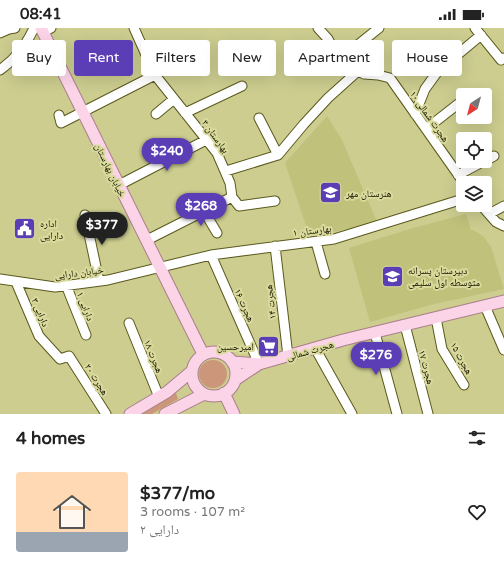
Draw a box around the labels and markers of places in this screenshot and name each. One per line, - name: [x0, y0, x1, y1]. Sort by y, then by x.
- pin: $240: [143, 138, 191, 172]
- school or university icon: هنرستان مهر: [317, 180, 343, 206]
- place label: هنرستان مهر: [345, 188, 392, 200]
- pin: $268: [177, 193, 225, 227]
- pin: $377: [78, 212, 126, 246]
- public building icon: اداره دارایی: [12, 216, 38, 242]
- place label: اداره دارایی: [40, 218, 63, 242]
- school or university icon: دبیرستان پسرانه متوسطه اول سلیمی: [379, 263, 405, 289]
- place label: دبیرستان پسرانه متوسطه اول سلیمی: [408, 265, 481, 289]
- supermarket icon: امیرحسین: [256, 333, 282, 359]
- place label: امیرحسین: [217, 341, 254, 353]
- pin: $276: [352, 342, 400, 376]

